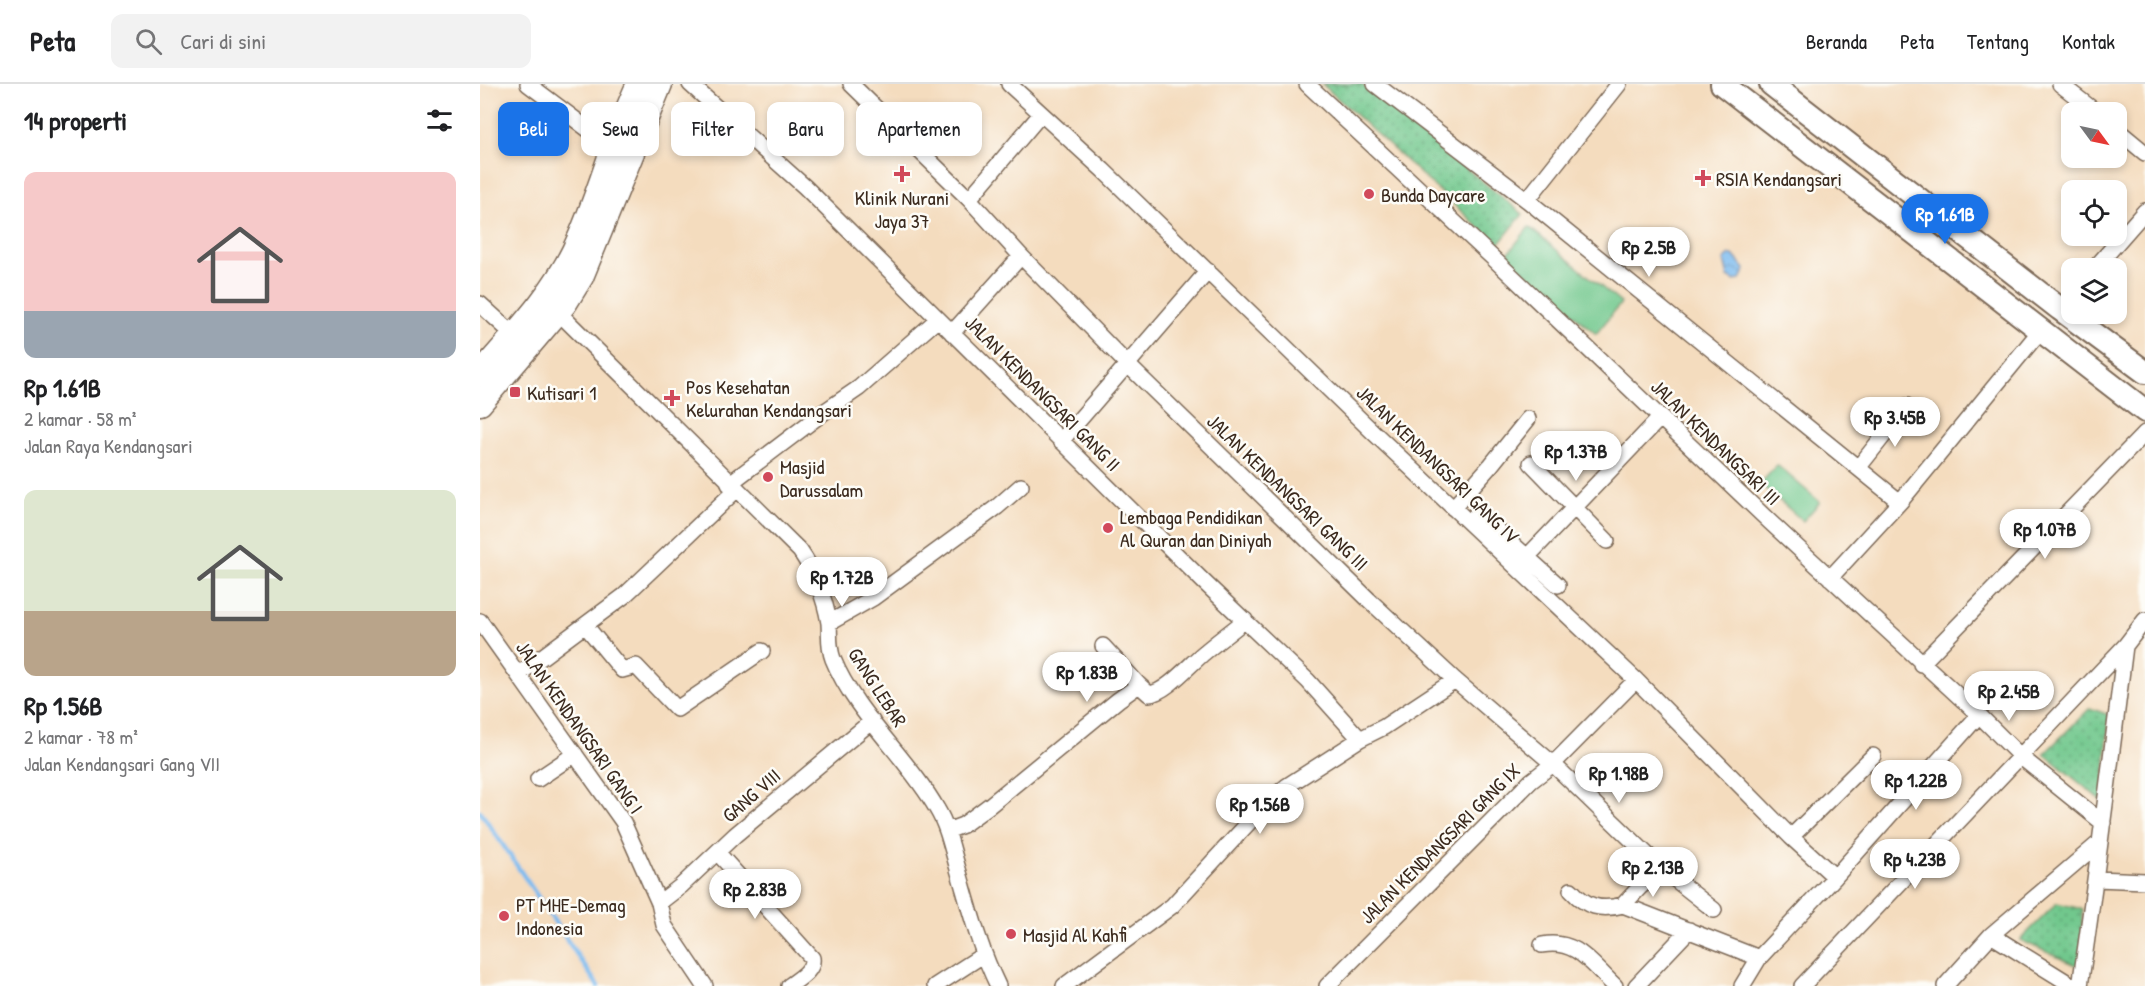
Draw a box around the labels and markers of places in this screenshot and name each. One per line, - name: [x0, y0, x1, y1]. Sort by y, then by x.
- marker: Klinik Nurani Jaya 37: [893, 165, 911, 183]
- place label: RSIA Kendangsari: [1716, 165, 1842, 192]
- marker: RSIA Kendangsari: [1694, 169, 1712, 187]
- place label: Bunda Daycare: [1381, 181, 1486, 208]
- place label: Klinik Nurani Jaya 37: [855, 184, 949, 234]
- marker: Bunda Daycare: [1362, 187, 1376, 201]
- pin: Rp 1.61B: [1883, 194, 2007, 245]
- pin: Rp 2.5B: [1594, 227, 1704, 278]
- place label: Pos Kesehatan Kelurahan Kendangsari: [686, 373, 852, 423]
- place label: Kutisari 1: [527, 379, 596, 406]
- marker: Kutisari 1: [508, 385, 522, 399]
- marker: Pos Kesehatan Kelurahan Kendangsari: [663, 389, 681, 407]
- pin: Rp 3.45B: [1833, 397, 1957, 448]
- pin: Rp 1.37B: [1514, 431, 1638, 482]
- place label: Masjid Darussalam: [780, 453, 863, 503]
- marker: Masjid Darussalam: [761, 470, 775, 484]
- place label: Lembaga Pendidikan Al Quran dan Diniyah: [1120, 503, 1271, 553]
- pin: Rp 1.07B: [1983, 509, 2107, 560]
- marker: Lembaga Pendidikan Al Quran dan Diniyah: [1101, 521, 1115, 535]
- pin: Rp 1.72B: [780, 557, 904, 608]
- pin: Rp 1.83B: [1025, 652, 1149, 703]
- pin: Rp 2.45B: [1947, 671, 2071, 722]
- pin: Rp 1.98B: [1557, 753, 1681, 804]
- pin: Rp 1.22B: [1854, 760, 1978, 811]
- pin: Rp 1.56B: [1198, 784, 1322, 835]
- pin: Rp 4.23B: [1853, 839, 1977, 890]
- pin: Rp 2.13B: [1591, 847, 1715, 898]
- pin: Rp 2.83B: [693, 869, 817, 920]
- place label: PT MHE-Demag Indonesia: [516, 891, 626, 941]
- marker: PT MHE-Demag Indonesia: [497, 909, 511, 923]
- place label: Masjid Al Kahfi: [1023, 921, 1126, 948]
- marker: Masjid Al Kahfi: [1004, 927, 1018, 941]

